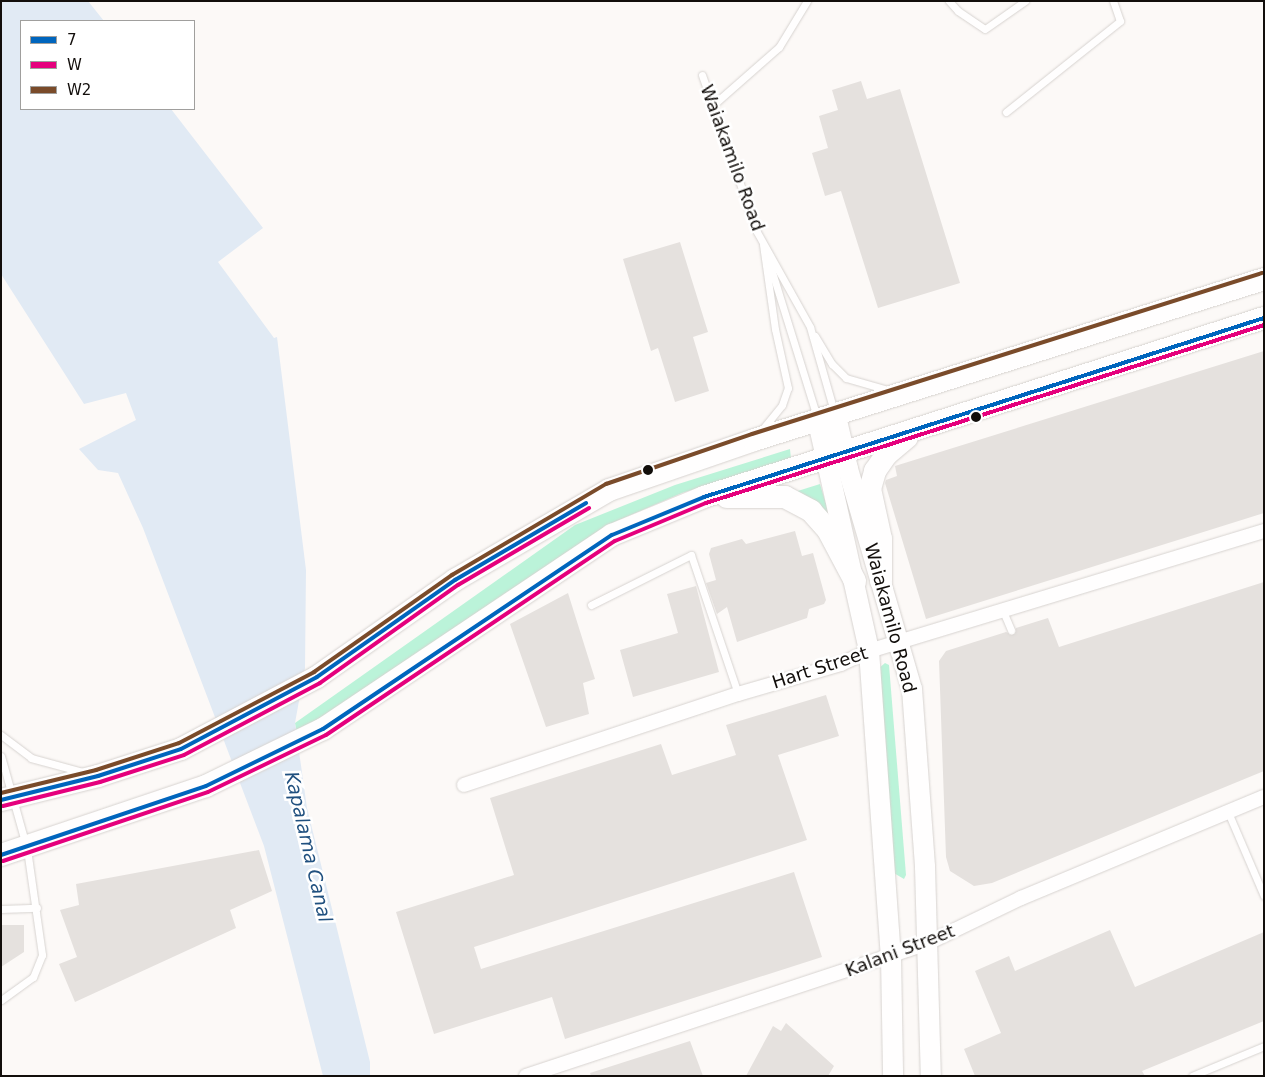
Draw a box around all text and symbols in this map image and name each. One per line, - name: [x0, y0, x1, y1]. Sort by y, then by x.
- legend: [20, 20, 195, 110]
- text: 7: [67, 31, 77, 49]
- text: W: [67, 56, 82, 74]
- text: W2: [67, 81, 91, 99]
- street label: Waiakamilo Road: [695, 82, 769, 234]
- unlabelled marker: [971, 412, 981, 422]
- unlabelled marker: [643, 465, 653, 475]
- street label: Waiakamilo Road: [860, 541, 920, 695]
- street label: Hart Street: [769, 642, 871, 694]
- water label: Kapalama Canal: [280, 769, 336, 925]
- street label: Kalani Street: [842, 920, 958, 982]

